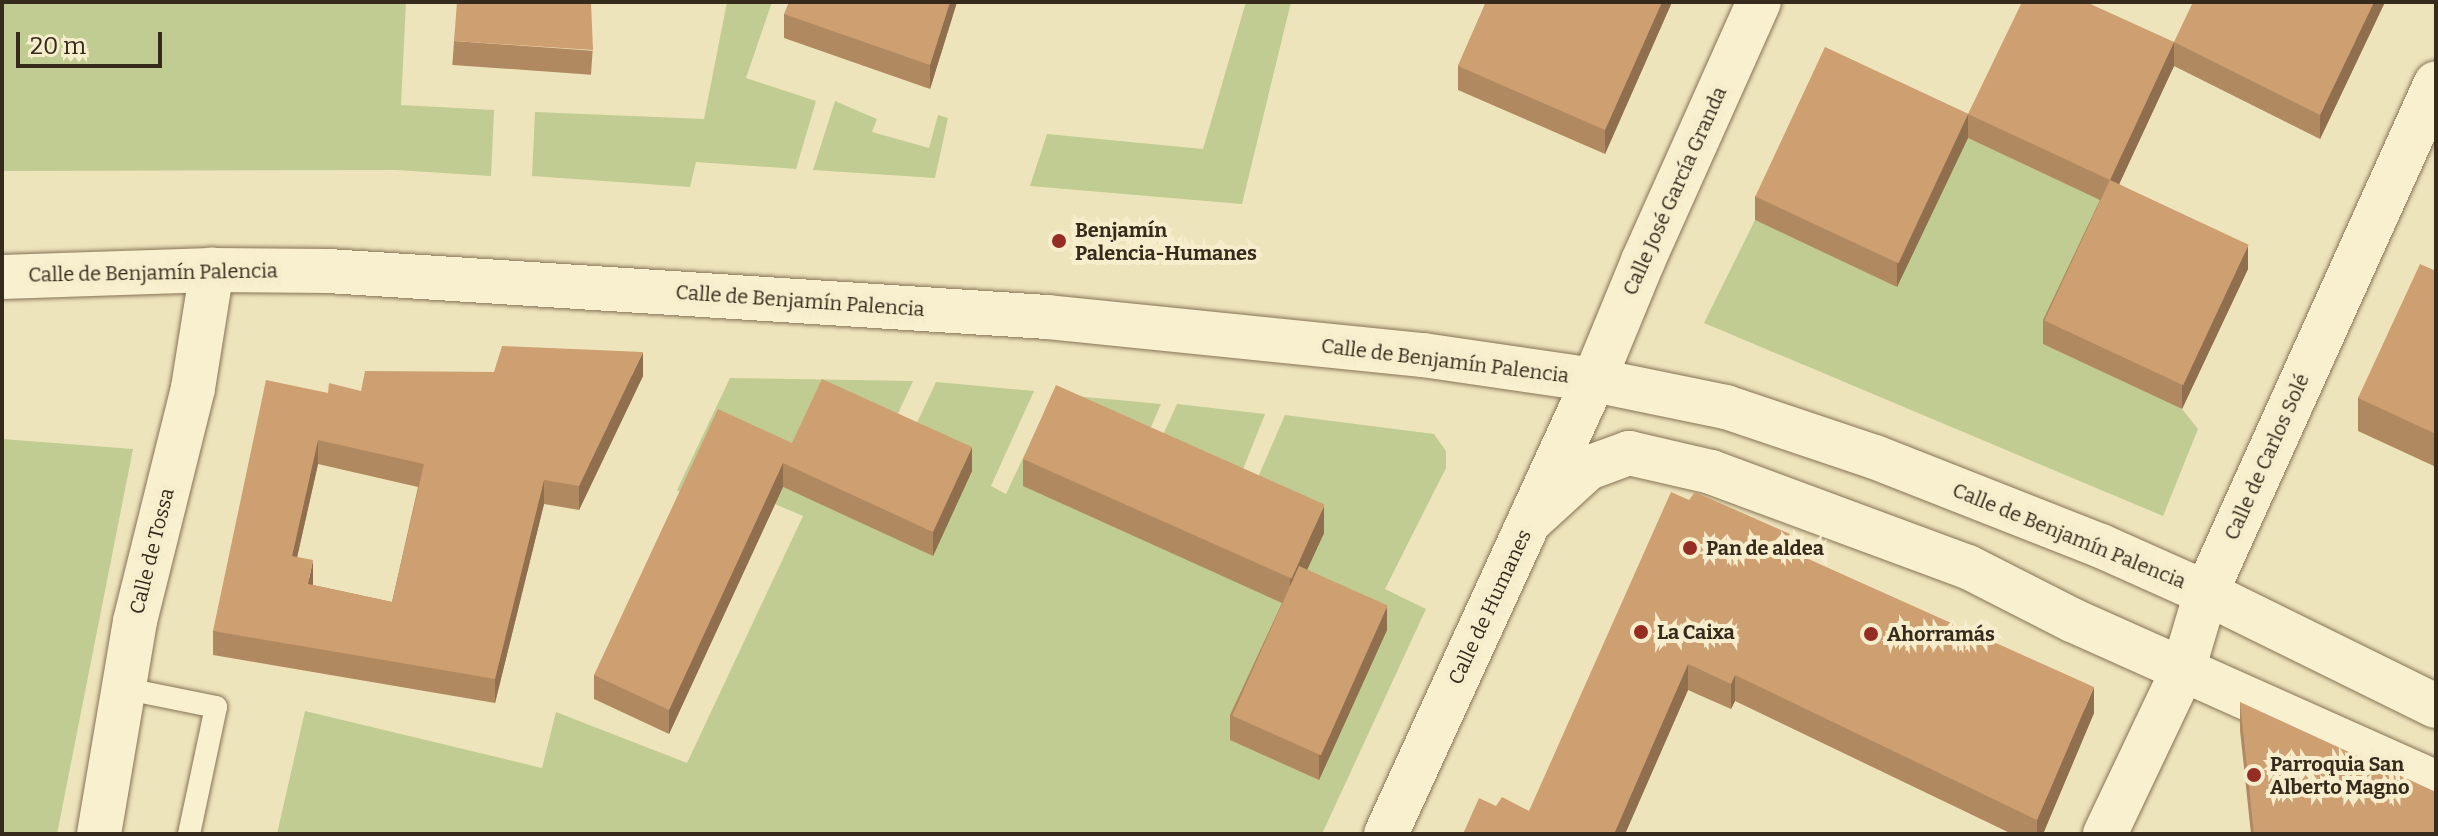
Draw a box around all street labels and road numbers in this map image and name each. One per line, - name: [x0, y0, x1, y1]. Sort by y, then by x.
- street label: Calle José García Granda: [1618, 83, 1732, 299]
- street label: Calle de Benjamín Palencia: [28, 259, 278, 287]
- street label: Calle de Benjamín Palencia: [675, 280, 925, 322]
- street label: Calle de Benjamín Palencia: [1320, 334, 1570, 388]
- street label: Calle de Carlos Solé: [2220, 370, 2314, 544]
- street label: Calle de Benjamín Palencia: [1949, 478, 2189, 594]
- street label: Calle de Tossa: [125, 486, 179, 616]
- street label: Calle de Humanes: [1444, 526, 1536, 688]

